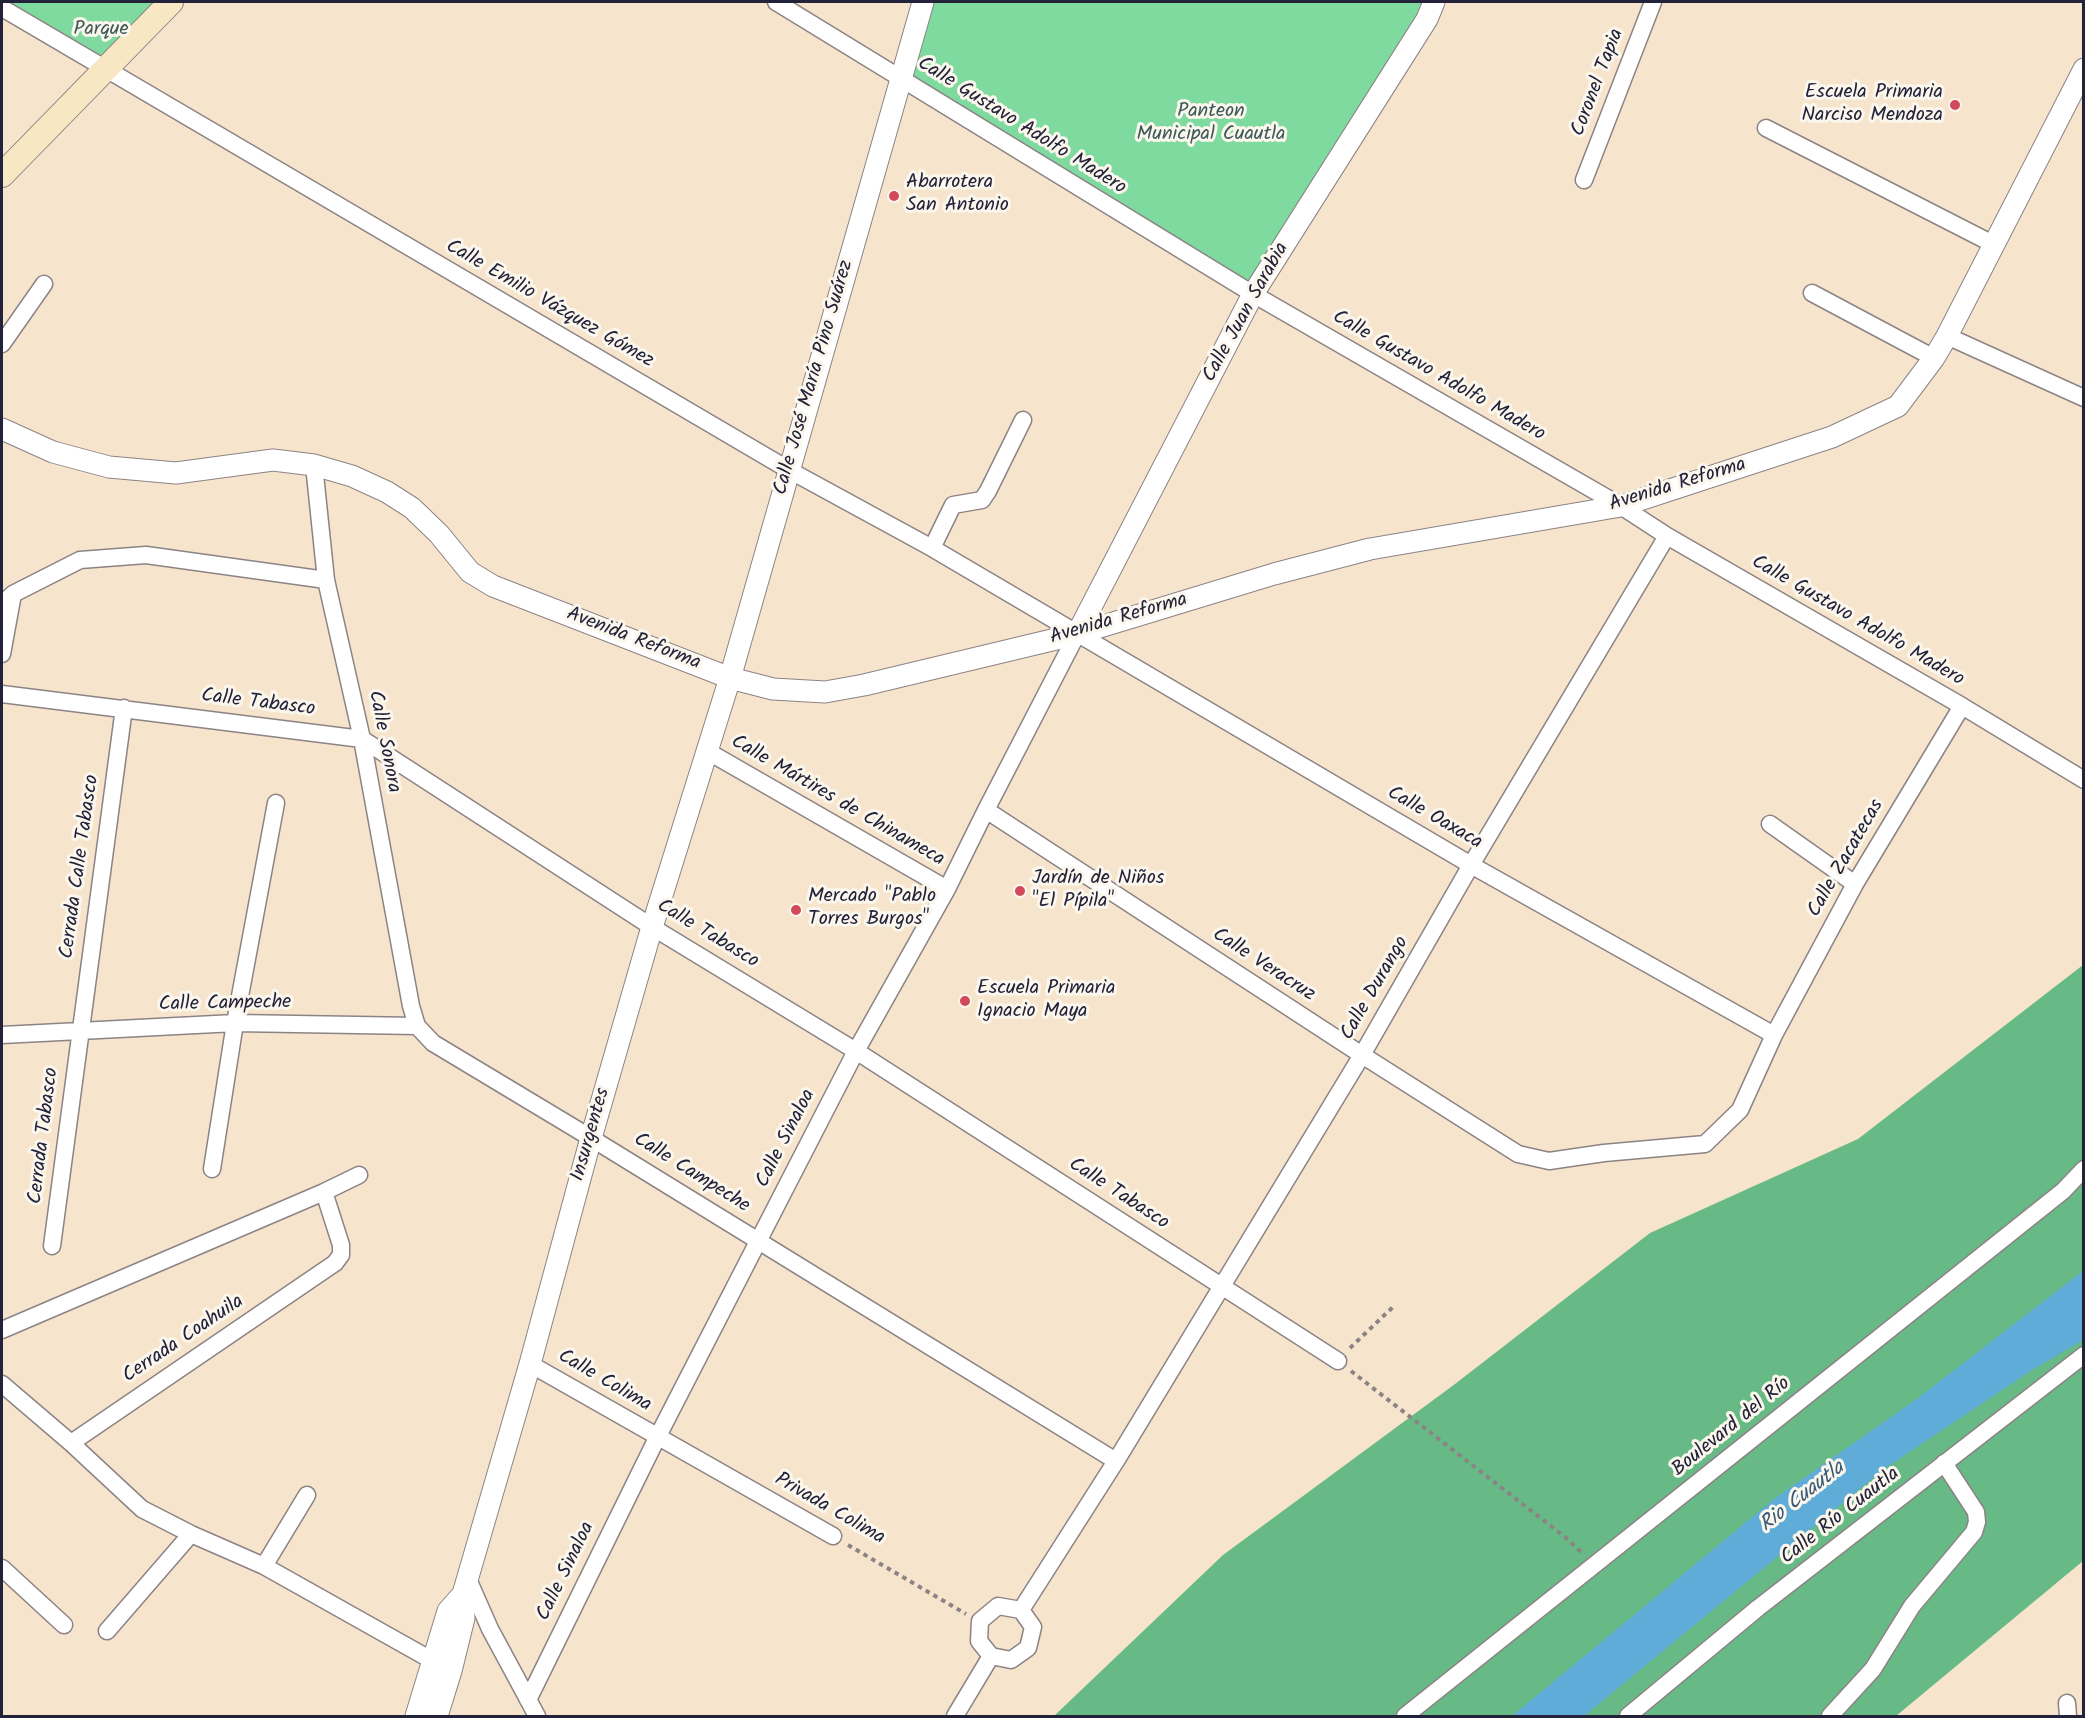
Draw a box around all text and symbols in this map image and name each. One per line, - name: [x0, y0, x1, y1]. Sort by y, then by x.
- park label: Parque: [74, 19, 128, 43]
- street label: Coronel Tapia: [1568, 26, 1630, 140]
- street label: Calle Gustavo Adolfo Madero: [912, 53, 1130, 201]
- place label: Escuela Primaria Narciso Mendoza: [1802, 82, 1943, 129]
- marker: Escuela Primaria Narciso Mendoza: [1948, 98, 1962, 112]
- park label: Panteon Municipal Cuautla: [1137, 101, 1285, 148]
- place label: Abarrotera San Antonio: [906, 172, 1009, 219]
- marker: Abarrotera San Antonio: [887, 189, 901, 203]
- street label: Calle Emilio Vázquez Gómez: [441, 236, 657, 374]
- street label: Calle Juan Sarabia: [1199, 239, 1295, 387]
- street label: Calle José María Pino Suárez: [770, 258, 860, 498]
- street label: Calle Gustavo Adolfo Madero: [1327, 306, 1549, 448]
- street label: Avenida Reforma: [1607, 454, 1749, 518]
- street label: Calle Gustavo Adolfo Madero: [1746, 551, 1968, 693]
- street label: Avenida Reforma: [1048, 589, 1190, 651]
- street label: Avenida Reforma: [563, 603, 703, 677]
- street label: Calle Tabasco: [200, 685, 316, 723]
- street label: Calle Sonora: [361, 689, 405, 795]
- street label: Calle Mártires de Chinameca: [726, 731, 948, 873]
- street label: Cerrada Calle Tabasco: [56, 773, 106, 961]
- street label: Calle Oaxaca: [1382, 782, 1486, 856]
- street label: Calle Zacatecas: [1804, 796, 1890, 922]
- place label: Jardín de Niños "El Pípila": [1032, 868, 1164, 915]
- marker: Jardín de Niños "El Pípila": [1013, 884, 1027, 898]
- place label: Mercado "Pablo Torres Burgos": [808, 886, 936, 933]
- street label: Calle Tabasco: [652, 895, 762, 975]
- marker: Mercado "Pablo Torres Burgos": [789, 903, 803, 917]
- street label: Calle Veracruz: [1207, 924, 1319, 1008]
- street label: Calle Durango: [1337, 933, 1415, 1045]
- place label: Escuela Primaria Ignacio Maya: [977, 978, 1115, 1025]
- street label: Calle Campeche: [158, 992, 292, 1018]
- marker: Escuela Primaria Ignacio Maya: [958, 994, 972, 1008]
- street label: Cerrada Tabasco: [25, 1066, 65, 1206]
- street label: Insurgentes: [567, 1086, 617, 1184]
- street label: Calle Sinaloa: [752, 1086, 822, 1192]
- street label: Calle Campeche: [628, 1129, 754, 1219]
- street label: Calle Tabasco: [1063, 1154, 1173, 1236]
- street label: Cerrada Coahuila: [119, 1291, 249, 1389]
- street label: Calle Colima: [553, 1346, 655, 1418]
- street label: Boulevard del Río: [1668, 1373, 1796, 1483]
- water label: Rio Cuautla: [1755, 1457, 1851, 1539]
- street label: Calle Río Cuautla: [1777, 1463, 1905, 1571]
- street label: Privada Colima: [770, 1469, 888, 1551]
- street label: Calle Sinaloa: [533, 1519, 601, 1625]

